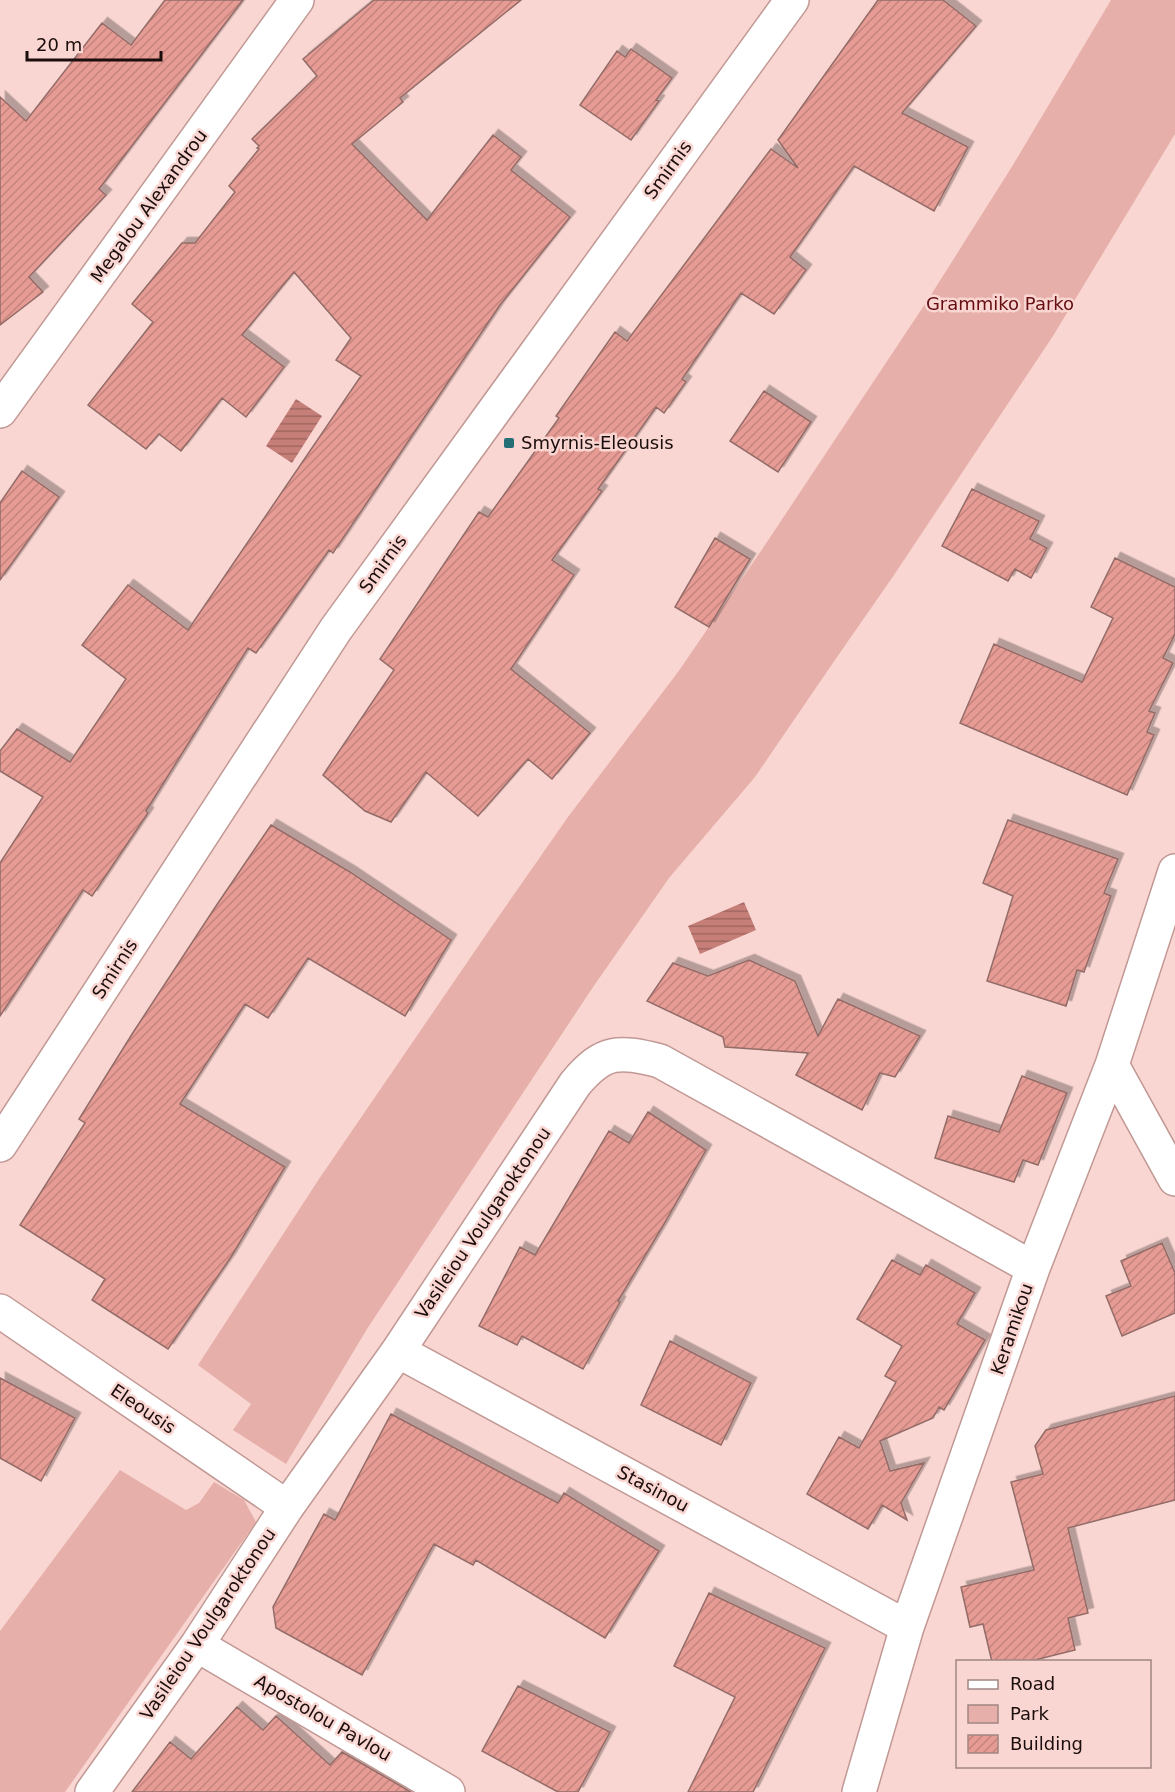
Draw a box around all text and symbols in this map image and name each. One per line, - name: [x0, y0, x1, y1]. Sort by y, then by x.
- scale bar: [27, 24, 160, 62]
- text: 20 m: [36, 34, 82, 55]
- street label: Megalou Alexandrou: [86, 125, 211, 286]
- street label: Smirnis: [639, 136, 696, 203]
- park label: Grammiko Parko: [926, 293, 1074, 314]
- place label: Smyrnis-Eleousis: [521, 432, 674, 453]
- marker: Smyrnis-Eleousis: [502, 436, 516, 450]
- street label: Smirnis: [354, 530, 411, 597]
- street label: Smirnis: [88, 935, 142, 1002]
- street label: Vasileiou Voulgaroktonou: [410, 1123, 555, 1323]
- street label: Keramikou: [986, 1280, 1037, 1377]
- street label: Eleousis: [107, 1379, 180, 1438]
- street label: Stasinou: [614, 1461, 692, 1516]
- street label: Vasileiou Voulgaroktonou: [135, 1524, 280, 1724]
- legend: [956, 1660, 1151, 1768]
- street label: Apostolou Pavlou: [251, 1670, 395, 1765]
- text: Road: [1010, 1673, 1055, 1694]
- text: Park: [1010, 1703, 1049, 1724]
- text: Building: [1010, 1733, 1083, 1754]

